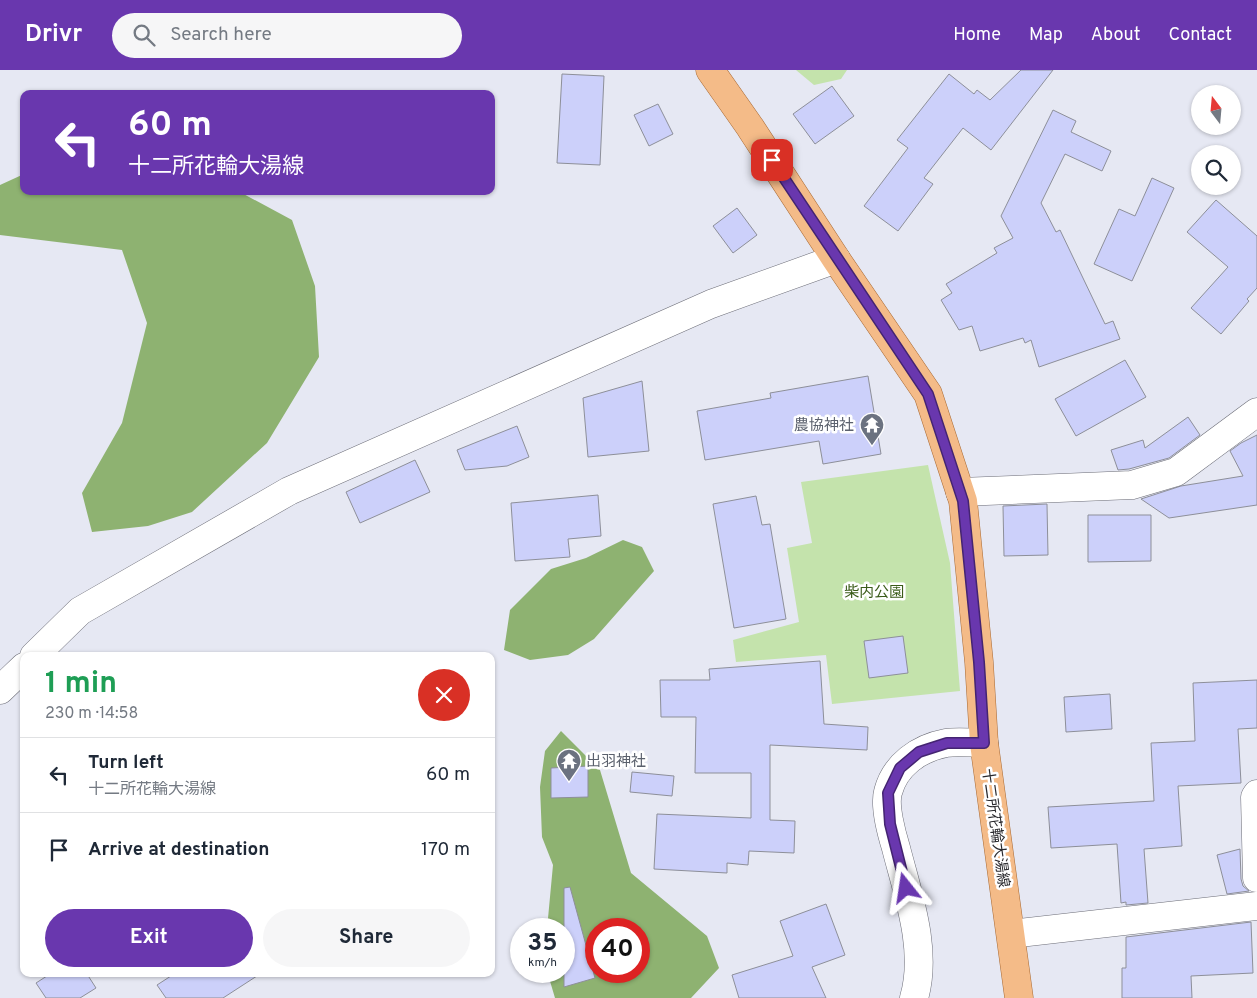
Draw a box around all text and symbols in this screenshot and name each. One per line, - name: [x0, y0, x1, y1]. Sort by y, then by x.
- search box: [112, 13, 462, 58]
- text: Drivr: [25, 20, 82, 50]
- icon: search: [130, 21, 158, 49]
- text: Search here: [170, 23, 272, 47]
- text: Home: [953, 24, 1001, 47]
- text: Map: [1029, 24, 1063, 47]
- text: About: [1091, 24, 1140, 47]
- text: Contact: [1168, 24, 1232, 47]
- north arrow: [1191, 85, 1241, 135]
- map controls: [1191, 85, 1241, 195]
- text: 60 m: [128, 104, 212, 148]
- icon: left: [45, 110, 110, 175]
- pin: [751, 139, 793, 181]
- button: search: [1191, 145, 1241, 195]
- icon: arrive: [758, 146, 786, 174]
- text: 十二所花輪大湯線: [128, 154, 304, 181]
- temple icon: 農協神社: [859, 412, 885, 446]
- place label: 農協神社: [794, 416, 854, 436]
- park label: 柴内公園: [844, 584, 904, 603]
- text: 1 min: [45, 666, 117, 703]
- button: close: [418, 669, 470, 721]
- text: 230 m · 14:58: [45, 704, 138, 724]
- temple icon: 出羽神社: [556, 748, 582, 782]
- text: Turn left: [88, 751, 164, 775]
- place label: 出羽神社: [586, 753, 646, 772]
- icon: left: [45, 761, 73, 789]
- text: 60 m: [426, 763, 470, 787]
- street label: 十二所花輪大湯線: [977, 767, 1013, 889]
- text: 十二所花輪大湯線: [88, 780, 216, 800]
- icon: arrive: [45, 836, 73, 864]
- text: Arrive at destination: [88, 838, 269, 862]
- text: 170 m: [421, 838, 470, 862]
- position arrow: [879, 861, 931, 913]
- button: Exit: [45, 909, 253, 967]
- button: Share: [263, 909, 470, 967]
- speed limit sign: 40: [585, 918, 650, 983]
- text: 35: [527, 928, 558, 960]
- text: km/h: [528, 955, 557, 971]

